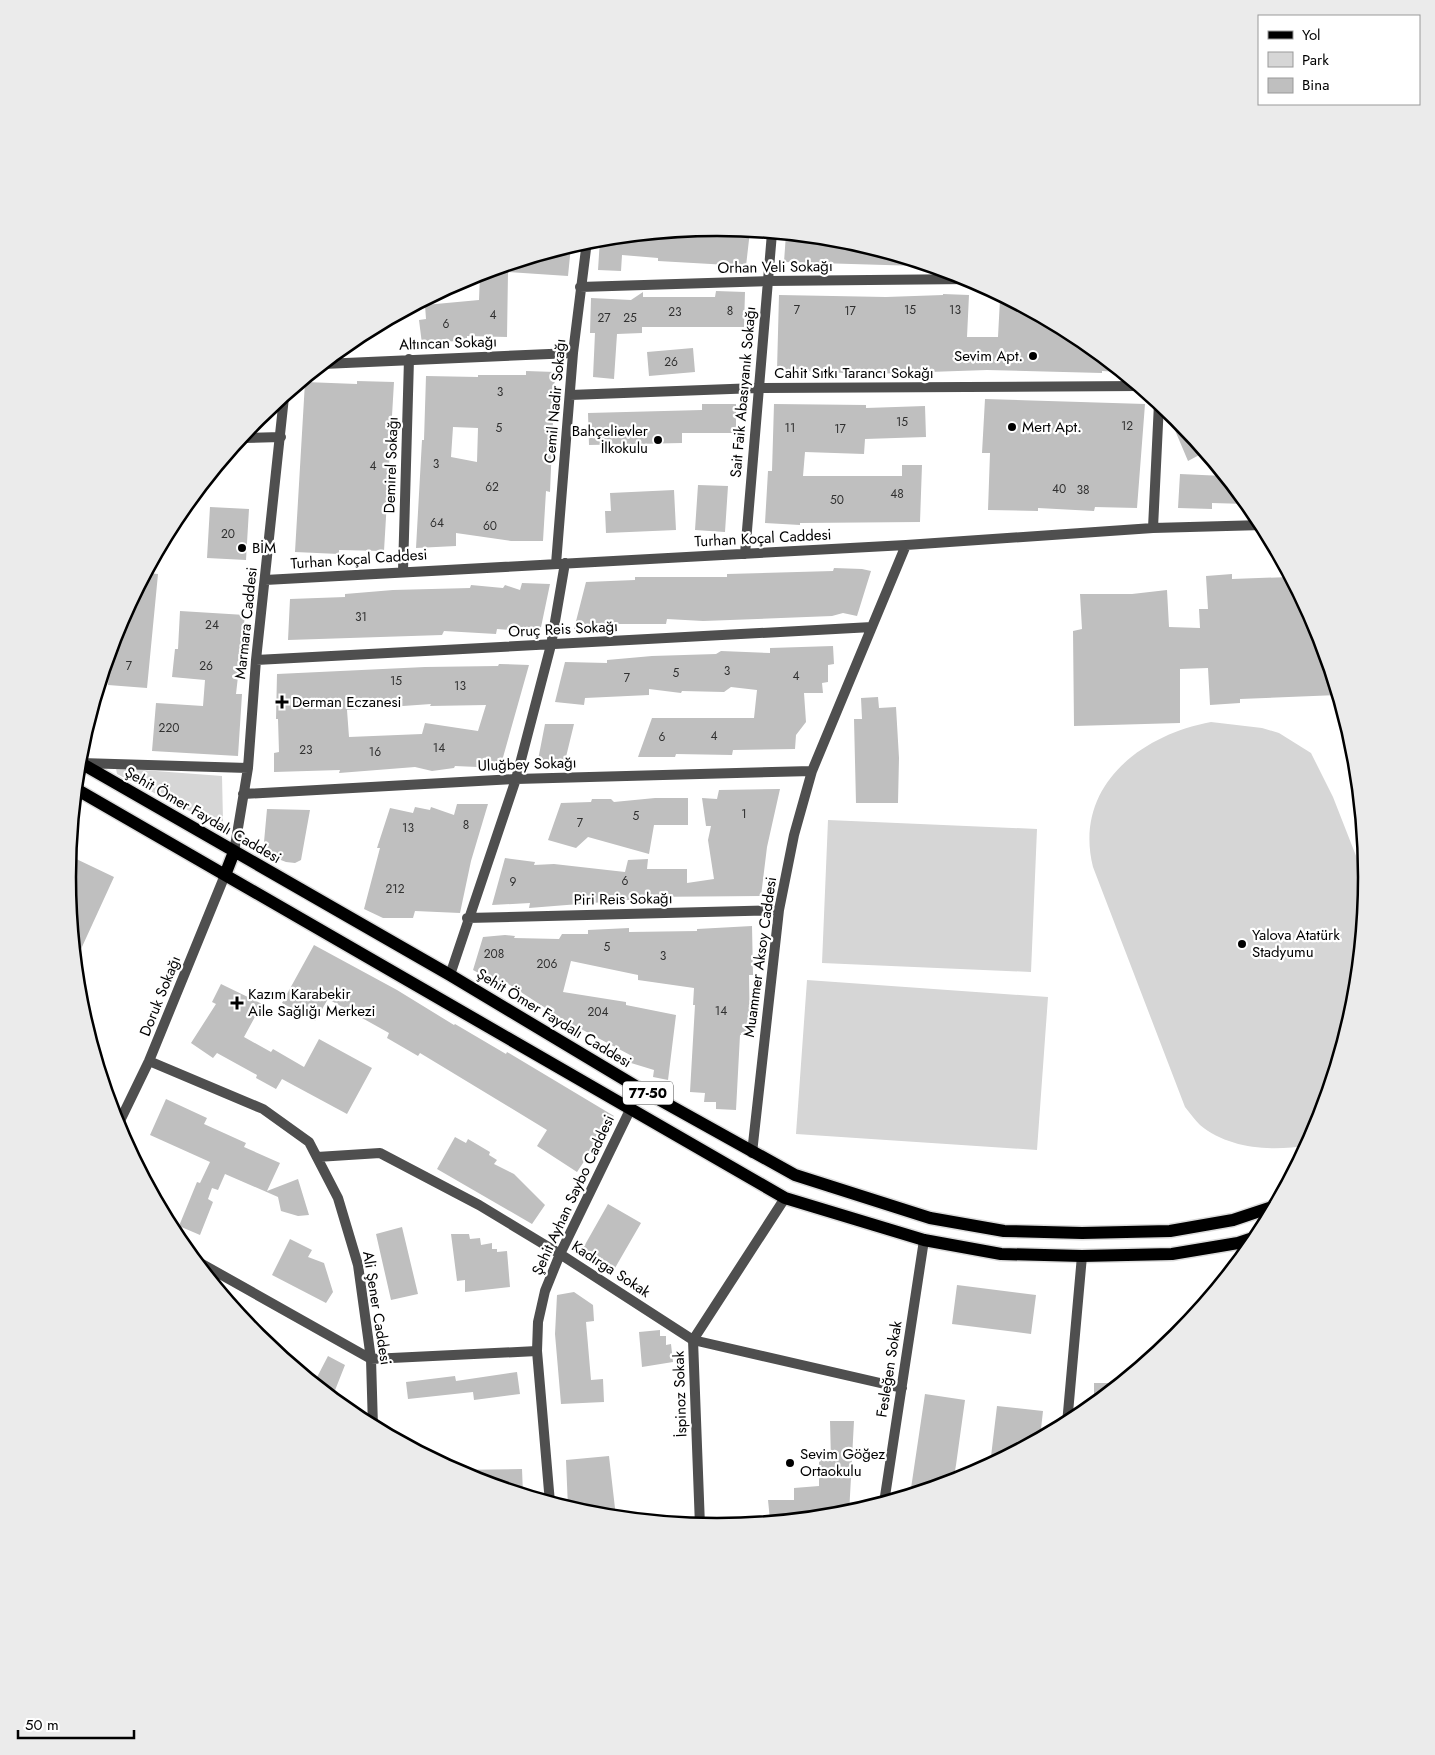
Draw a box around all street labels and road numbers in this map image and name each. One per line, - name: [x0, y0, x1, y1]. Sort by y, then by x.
- street label: Orhan Veli Sokağı: [717, 255, 833, 279]
- street label: Sait Faik Abasıyanık Sokağı: [725, 306, 761, 478]
- street label: Altıncan Sokağı: [399, 330, 497, 356]
- street label: Cemil Nadir Sokağı: [539, 338, 571, 464]
- street label: Cahit Sıtkı Tarancı Sokağı: [774, 362, 934, 384]
- street label: Demirel Sokağı: [378, 416, 404, 514]
- street label: Turhan Koçal Caddesi: [694, 523, 832, 553]
- street label: Turhan Koçal Caddesi: [290, 543, 428, 575]
- street label: Marmara Caddesi: [229, 566, 263, 680]
- street label: Oruç Reis Sokağı: [508, 615, 618, 643]
- street label: Uluğbey Sokağı: [477, 751, 577, 777]
- street label: Şehit Ömer Faydalı Caddesi: [121, 761, 285, 869]
- street label: Muammer Aksoy Caddesi: [738, 875, 782, 1039]
- street label: Piri Reis Sokağı: [573, 887, 673, 911]
- street label: Doruk Sokağı: [134, 952, 186, 1040]
- street label: Şehit Ömer Faydalı Caddesi: [472, 963, 636, 1073]
- road number: 77-50: [623, 1082, 673, 1104]
- street label: Şehit Ayhan Saybo Caddesi: [526, 1111, 620, 1279]
- street label: Kadırga Sokak: [567, 1235, 655, 1303]
- street label: Ali Şener Caddesi: [357, 1249, 397, 1367]
- street label: Fesleğen Sokak: [871, 1319, 908, 1419]
- street label: İspinoz Sokak: [667, 1350, 692, 1437]

